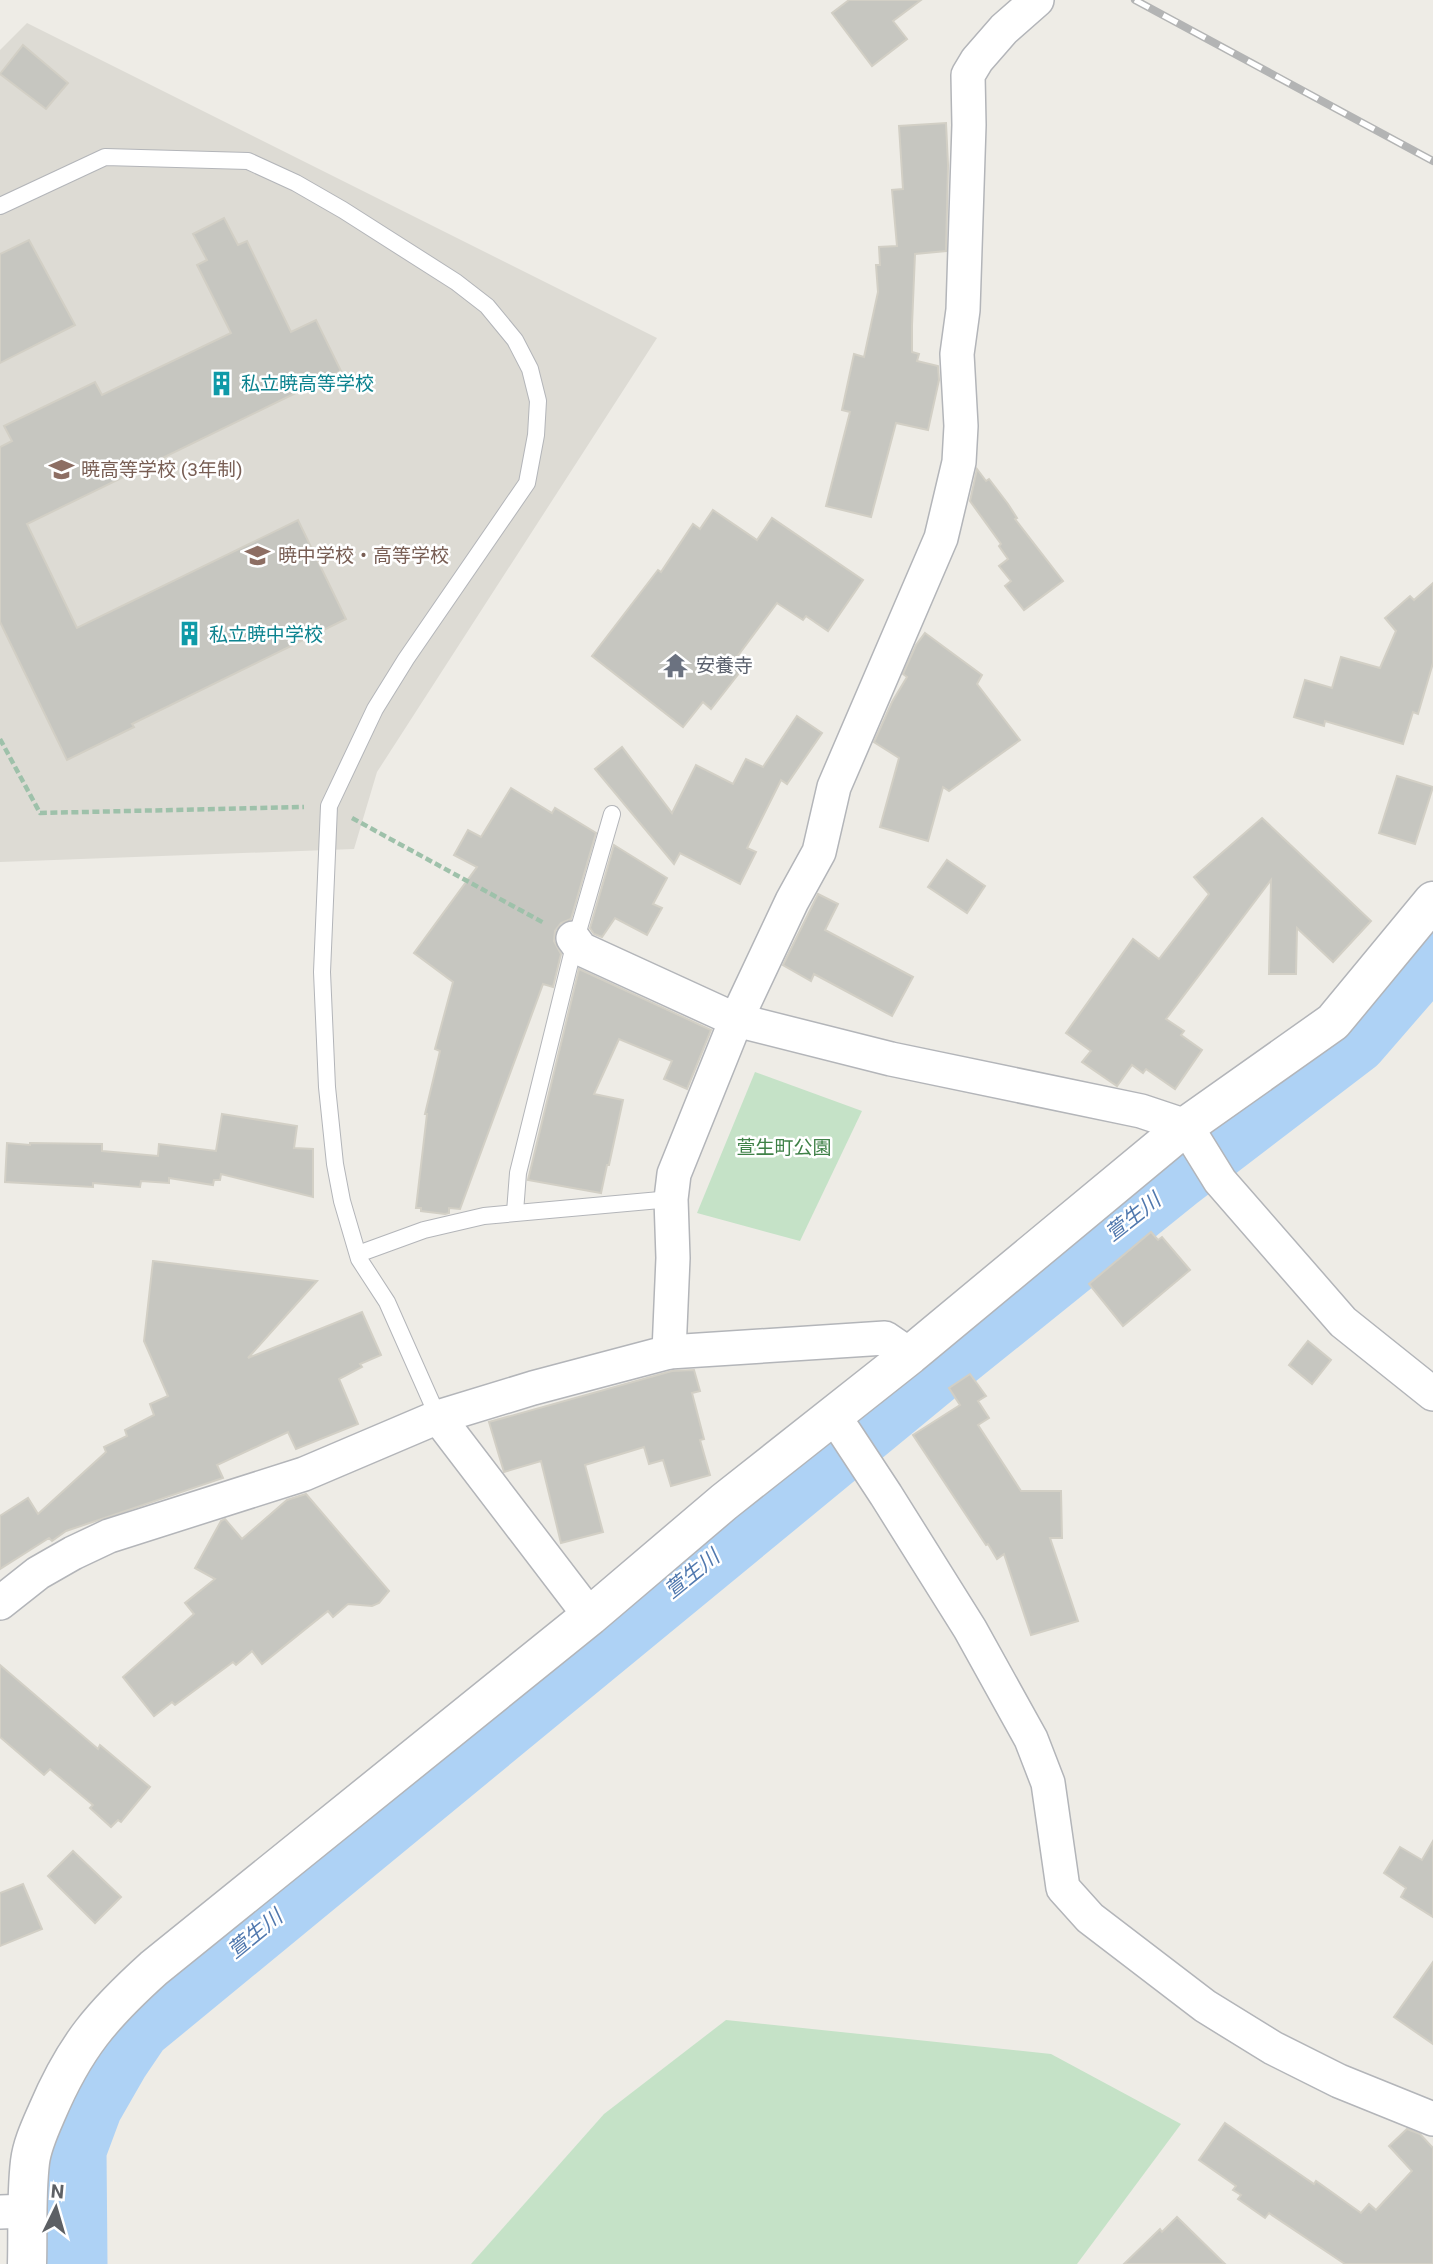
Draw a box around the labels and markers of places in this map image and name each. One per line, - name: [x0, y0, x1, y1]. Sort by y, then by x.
- building icon: 私立暁高等学校: [207, 369, 235, 397]
- place label: 私立暁高等学校: [241, 372, 374, 395]
- school or university icon: 暁高等学校 (3年制): [47, 455, 75, 483]
- place label: 暁高等学校 (3年制): [81, 458, 243, 481]
- school or university icon: 暁中学校・高等学校: [244, 541, 272, 569]
- place label: 暁中学校・高等学校: [278, 544, 449, 567]
- building icon: 私立暁中学校: [175, 620, 203, 648]
- place label: 私立暁中学校: [209, 623, 323, 646]
- temple icon: 安養寺: [662, 651, 690, 679]
- place label: 安養寺: [696, 654, 753, 677]

